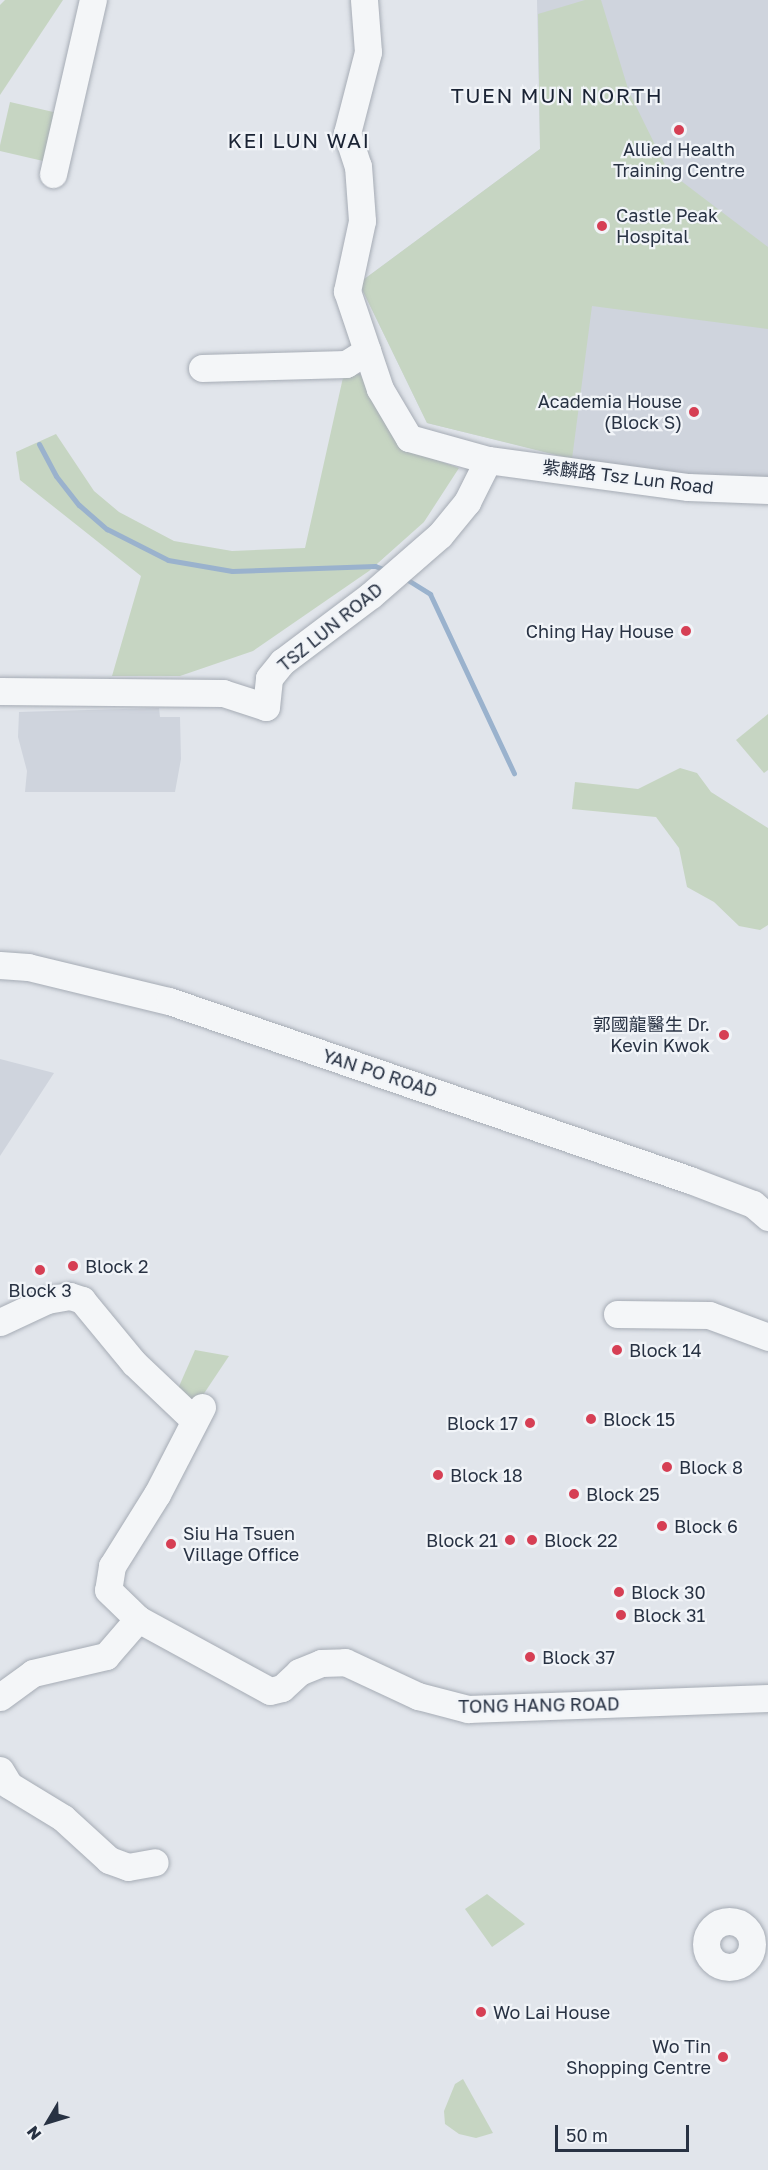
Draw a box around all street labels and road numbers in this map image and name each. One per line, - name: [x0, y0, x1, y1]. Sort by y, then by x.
- street label: 紫麟路 Tsz Lun Road: [541, 456, 715, 498]
- street label: TSZ LUN ROAD: [273, 578, 387, 676]
- street label: YAN PO ROAD: [320, 1044, 440, 1102]
- street label: TONG HANG ROAD: [458, 1693, 620, 1717]

